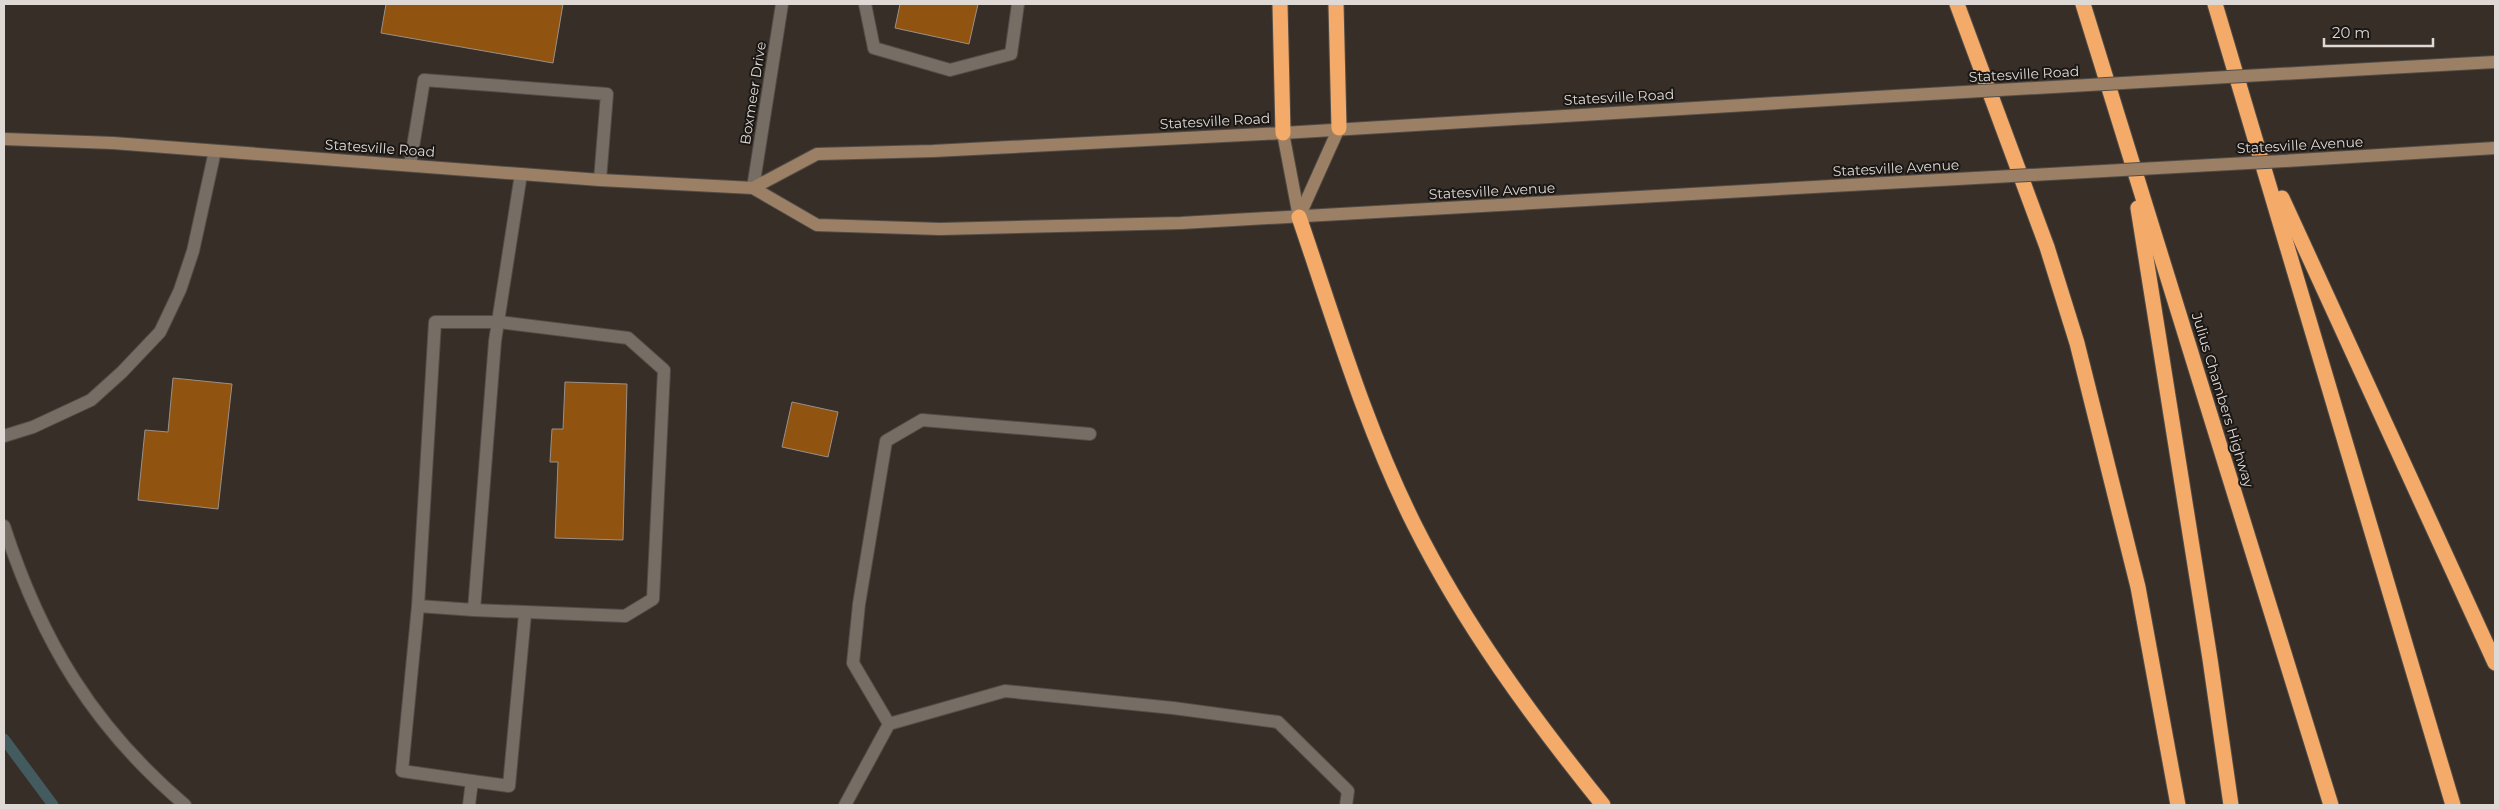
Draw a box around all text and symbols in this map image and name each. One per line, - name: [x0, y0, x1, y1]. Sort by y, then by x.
- scale bar: [2324, 15, 2433, 47]
- text: 20 m: [2332, 23, 2370, 42]
- street label: Boxmeer Drive: [736, 40, 770, 146]
- street label: Statesville Road: [1968, 62, 2080, 86]
- street label: Statesville Road: [1563, 85, 1675, 109]
- street label: Statesville Road: [1159, 109, 1271, 133]
- street label: Statesville Avenue: [2236, 133, 2364, 157]
- street label: Statesville Road: [324, 135, 436, 161]
- street label: Statesville Avenue: [1832, 156, 1960, 180]
- street label: Statesville Avenue: [1428, 179, 1556, 203]
- street label: Julius Chambers Highway: [2187, 309, 2258, 490]

